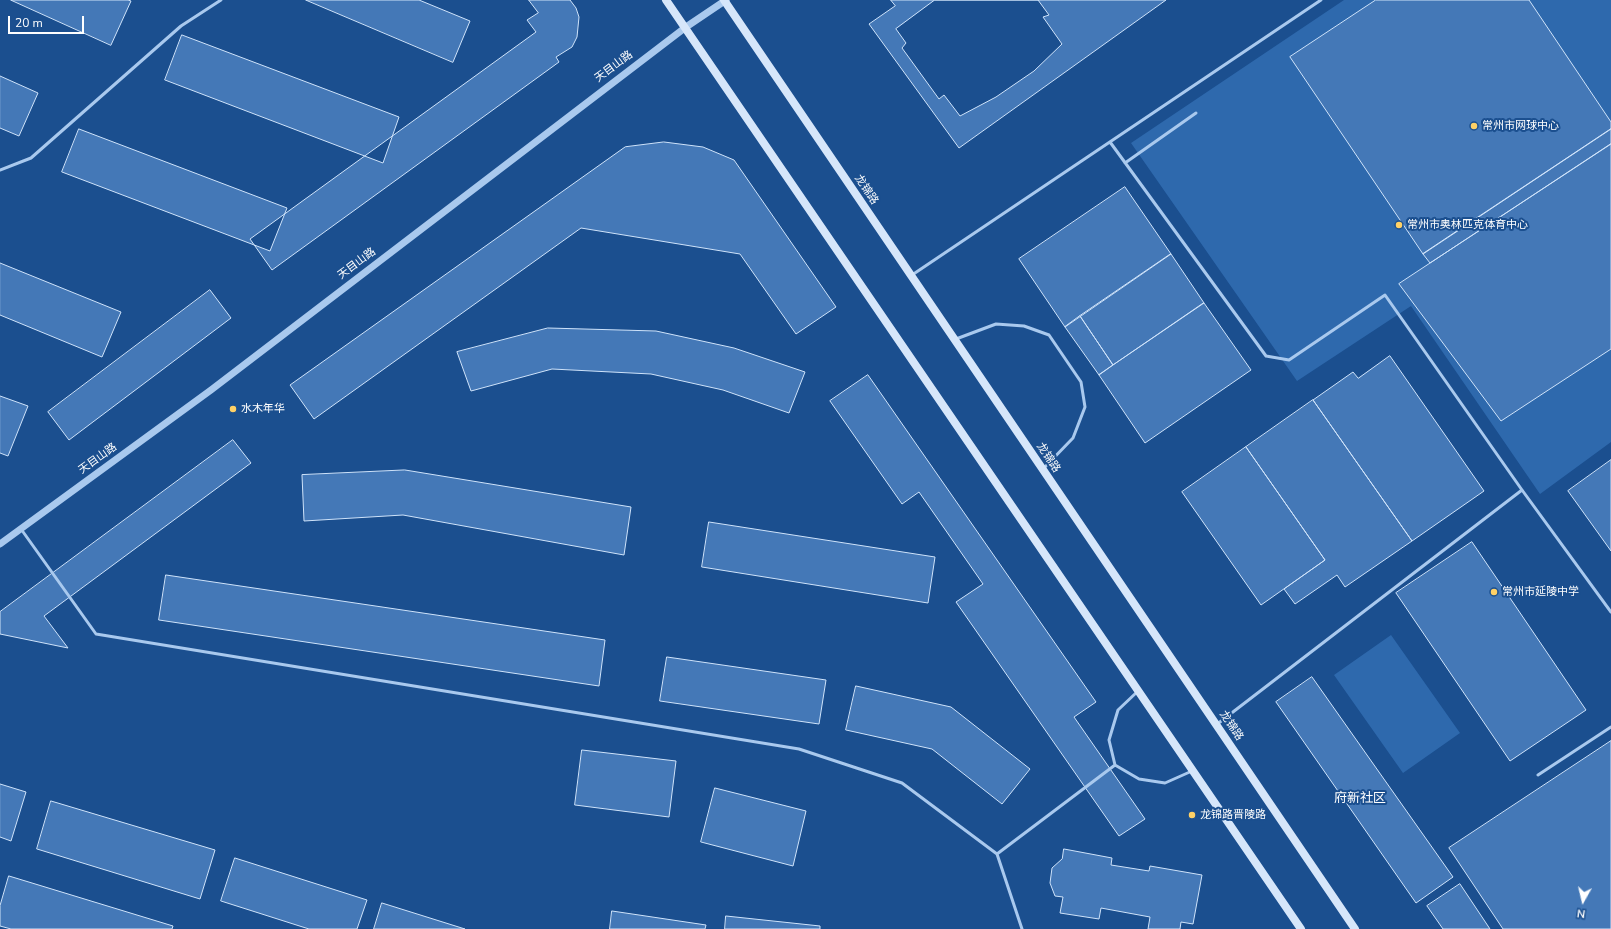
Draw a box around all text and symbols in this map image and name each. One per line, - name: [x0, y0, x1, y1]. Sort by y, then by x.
- scale bar: [10, 8, 86, 34]
- text: 20 m: [15, 15, 43, 31]
- street label: 天目山路: [592, 48, 636, 86]
- place label: 常州市网球中心: [1482, 119, 1559, 133]
- marker: 常州市网球中心: [1469, 121, 1479, 131]
- street label: 龙锦路: [851, 173, 881, 207]
- place label: 常州市奥林匹克体育中心: [1407, 218, 1528, 232]
- marker: 常州市奥林匹克体育中心: [1394, 220, 1404, 230]
- street label: 天目山路: [335, 245, 379, 283]
- place label: 水木年华: [241, 402, 285, 416]
- marker: 水木年华: [228, 404, 238, 414]
- street label: 天目山路: [76, 441, 120, 477]
- street label: 龙锦路: [1033, 441, 1063, 475]
- place label: 常州市延陵中学: [1502, 585, 1579, 599]
- marker: 常州市延陵中学: [1489, 587, 1499, 597]
- street label: 龙锦路: [1216, 709, 1246, 743]
- district label: 府新社区: [1334, 791, 1386, 807]
- place label: 龙锦路晋陵路: [1200, 808, 1266, 822]
- marker: 龙锦路晋陵路: [1187, 810, 1197, 820]
- north arrow: [1563, 881, 1603, 921]
- text: N: [1576, 905, 1586, 921]

